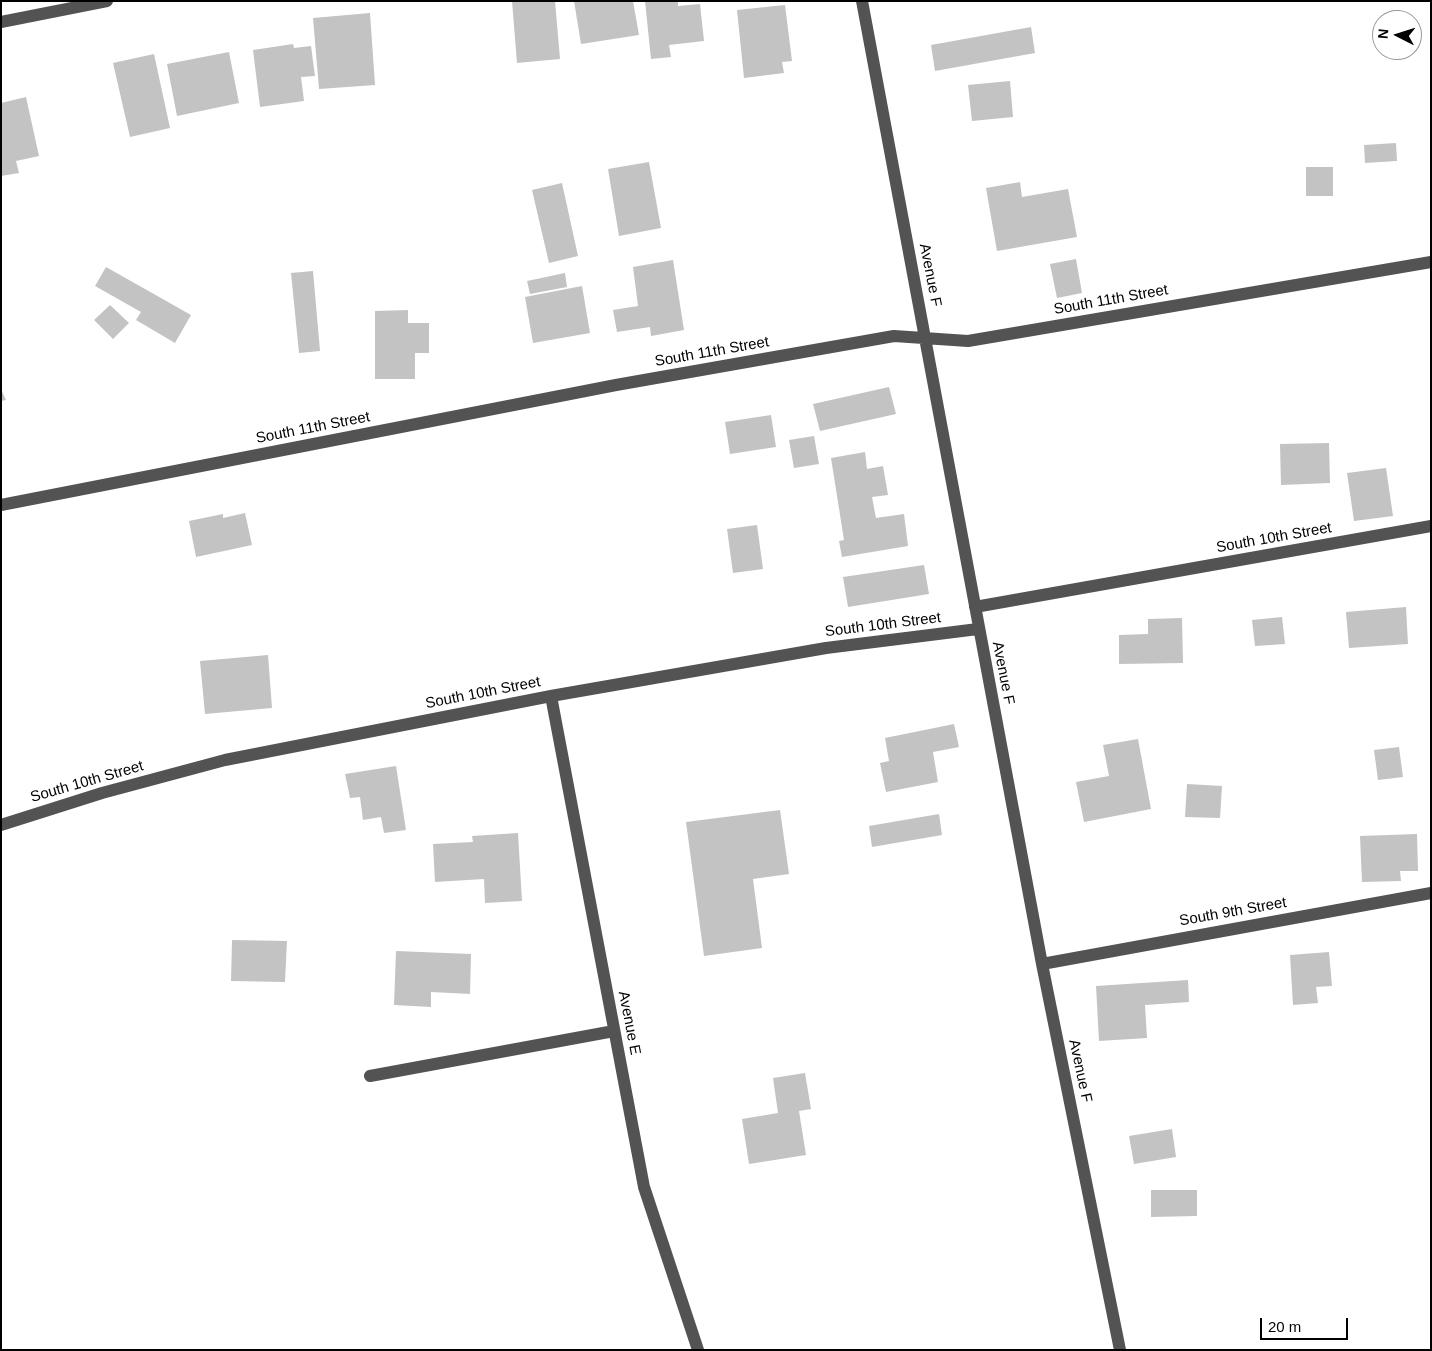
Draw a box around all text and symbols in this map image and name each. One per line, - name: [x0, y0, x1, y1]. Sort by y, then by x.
- north arrow: [1372, 10, 1422, 60]
- text: N: [1375, 28, 1391, 40]
- street label: Avenue F: [915, 242, 945, 308]
- street label: South 11th Street: [1052, 281, 1170, 319]
- street label: South 11th Street: [653, 333, 771, 371]
- street label: South 11th Street: [255, 408, 371, 448]
- street label: South 10th Street: [1215, 519, 1333, 557]
- street label: South 10th Street: [824, 609, 942, 641]
- street label: Avenue F: [988, 640, 1018, 706]
- street label: South 10th Street: [424, 673, 542, 713]
- street label: South 10th Street: [28, 757, 146, 807]
- street label: South 9th Street: [1178, 894, 1288, 930]
- street label: Avenue E: [614, 989, 644, 1057]
- street label: Avenue F: [1065, 1038, 1095, 1104]
- scale bar: [1262, 1308, 1350, 1340]
- text: 20 m: [1268, 1318, 1301, 1335]

